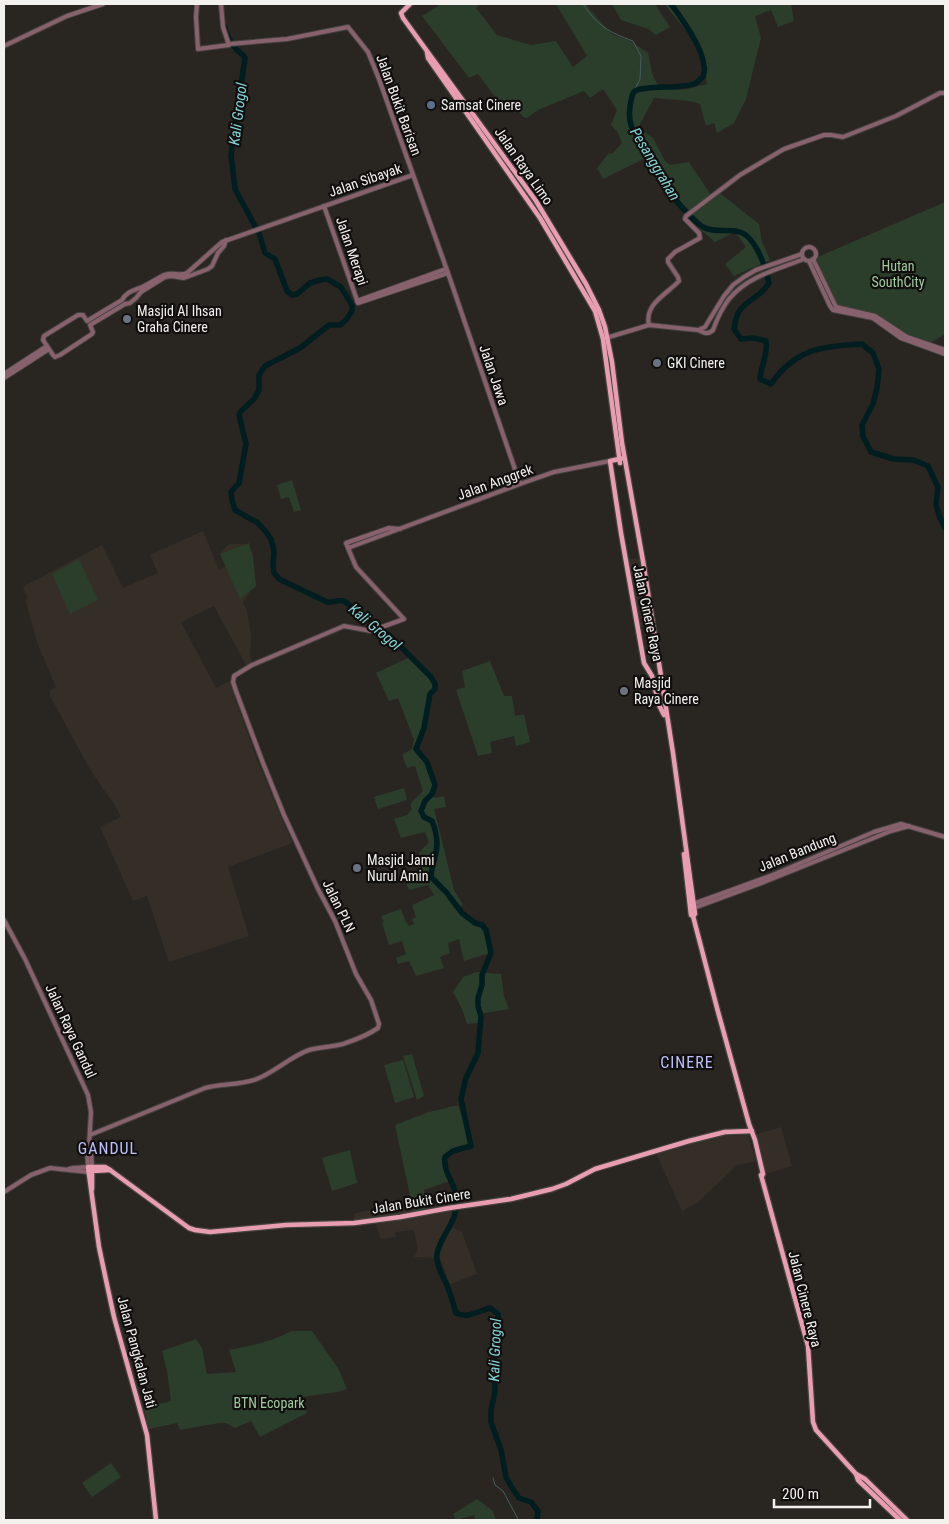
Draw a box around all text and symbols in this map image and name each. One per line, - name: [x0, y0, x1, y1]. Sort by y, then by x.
- street label: Jalan Bukit Barisan: [373, 52, 425, 158]
- water label: Kali Grogol: [225, 81, 251, 146]
- place label: Samsat Cinere: [441, 97, 522, 113]
- marker: Samsat Cinere: [425, 99, 437, 111]
- street label: Jalan Raya Limo: [491, 124, 557, 208]
- water label: Pesanggrahan: [626, 124, 684, 204]
- street label: Jalan Sibayak: [326, 160, 404, 200]
- street label: Jalan Merapi: [333, 215, 371, 287]
- park label: Hutan SouthCity: [871, 258, 925, 290]
- place label: Masjid Al Ihsan Graha Cinere: [137, 303, 222, 335]
- marker: Masjid Al Ihsan Graha Cinere: [121, 313, 133, 325]
- street label: Jalan Jawa: [476, 343, 512, 407]
- place label: GKI Cinere: [667, 355, 725, 371]
- marker: GKI Cinere: [651, 357, 663, 369]
- street label: Jalan Anggrek: [455, 461, 536, 503]
- street label: Jalan Cinere Raya: [630, 563, 666, 663]
- water label: Kali Grogol: [345, 600, 405, 655]
- place label: Masjid Raya Cinere: [634, 675, 699, 707]
- marker: Masjid Raya Cinere: [618, 685, 630, 697]
- street label: Jalan Bandung: [756, 829, 838, 875]
- place label: Masjid Jami Nurul Amin: [367, 852, 434, 884]
- marker: Masjid Jami Nurul Amin: [351, 862, 363, 874]
- street label: Jalan PLN: [319, 877, 359, 935]
- street label: Jalan Raya Gandul: [42, 982, 100, 1080]
- district label: CINERE: [660, 1053, 714, 1072]
- district label: GANDUL: [78, 1139, 138, 1158]
- street label: Jalan Bukit Cinere: [370, 1185, 472, 1217]
- street label: Jalan Cinere Raya: [785, 1249, 825, 1349]
- street label: Jalan Pangkalan Jati: [114, 1294, 160, 1410]
- water label: Kali Grogol: [485, 1318, 505, 1382]
- park label: BTN Ecopark: [233, 1395, 305, 1411]
- scale bar: [774, 1476, 870, 1508]
- text: 200 m: [782, 1485, 819, 1503]

